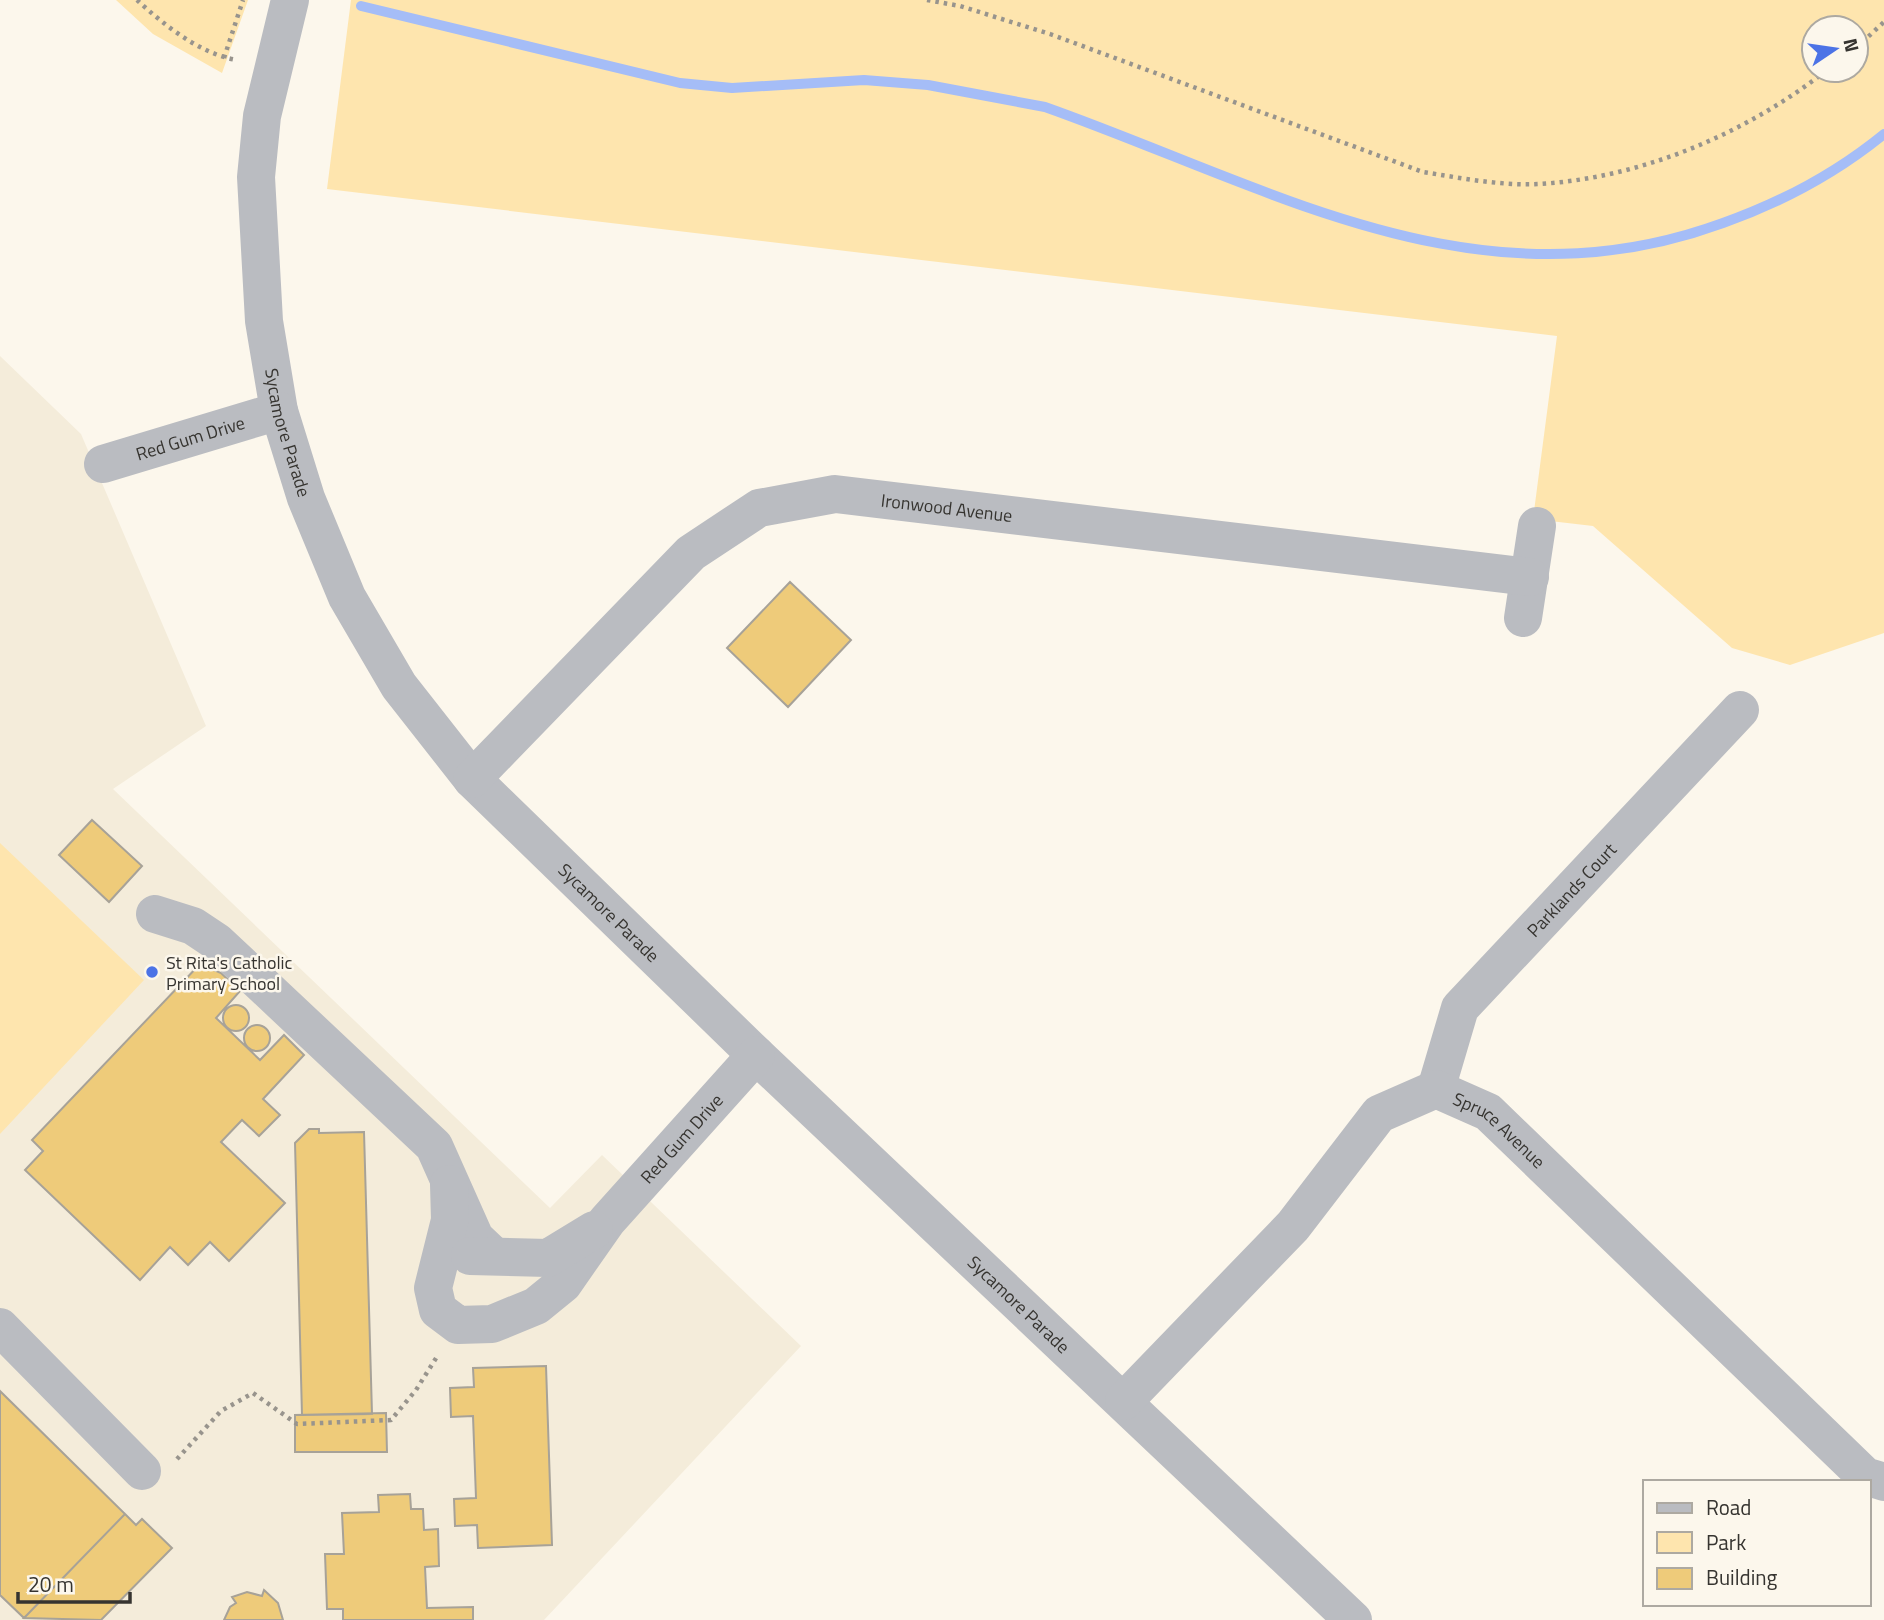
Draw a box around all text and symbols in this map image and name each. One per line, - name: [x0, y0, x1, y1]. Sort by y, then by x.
- north arrow: [1800, 14, 1870, 84]
- text: N: [1836, 35, 1868, 55]
- street label: Sycamore Parade: [259, 366, 318, 500]
- street label: Red Gum Drive: [132, 409, 248, 467]
- street label: Ironwood Avenue: [880, 486, 1014, 529]
- street label: Parklands Court: [1520, 836, 1623, 943]
- street label: Sycamore Parade: [552, 857, 666, 968]
- place label: St Rita's Catholic Primary School: [166, 949, 293, 997]
- marker: St Rita's Catholic Primary School: [144, 964, 160, 980]
- street label: Spruce Avenue: [1449, 1085, 1552, 1174]
- street label: Red Gum Drive: [634, 1087, 729, 1189]
- street label: Sycamore Parade: [962, 1249, 1076, 1359]
- legend: [1643, 1480, 1870, 1606]
- text: Road: [1706, 1491, 1751, 1523]
- text: Park: [1706, 1526, 1746, 1558]
- scale bar: [18, 1560, 130, 1604]
- text: Building: [1706, 1561, 1778, 1593]
- text: 20 m: [28, 1568, 74, 1600]

